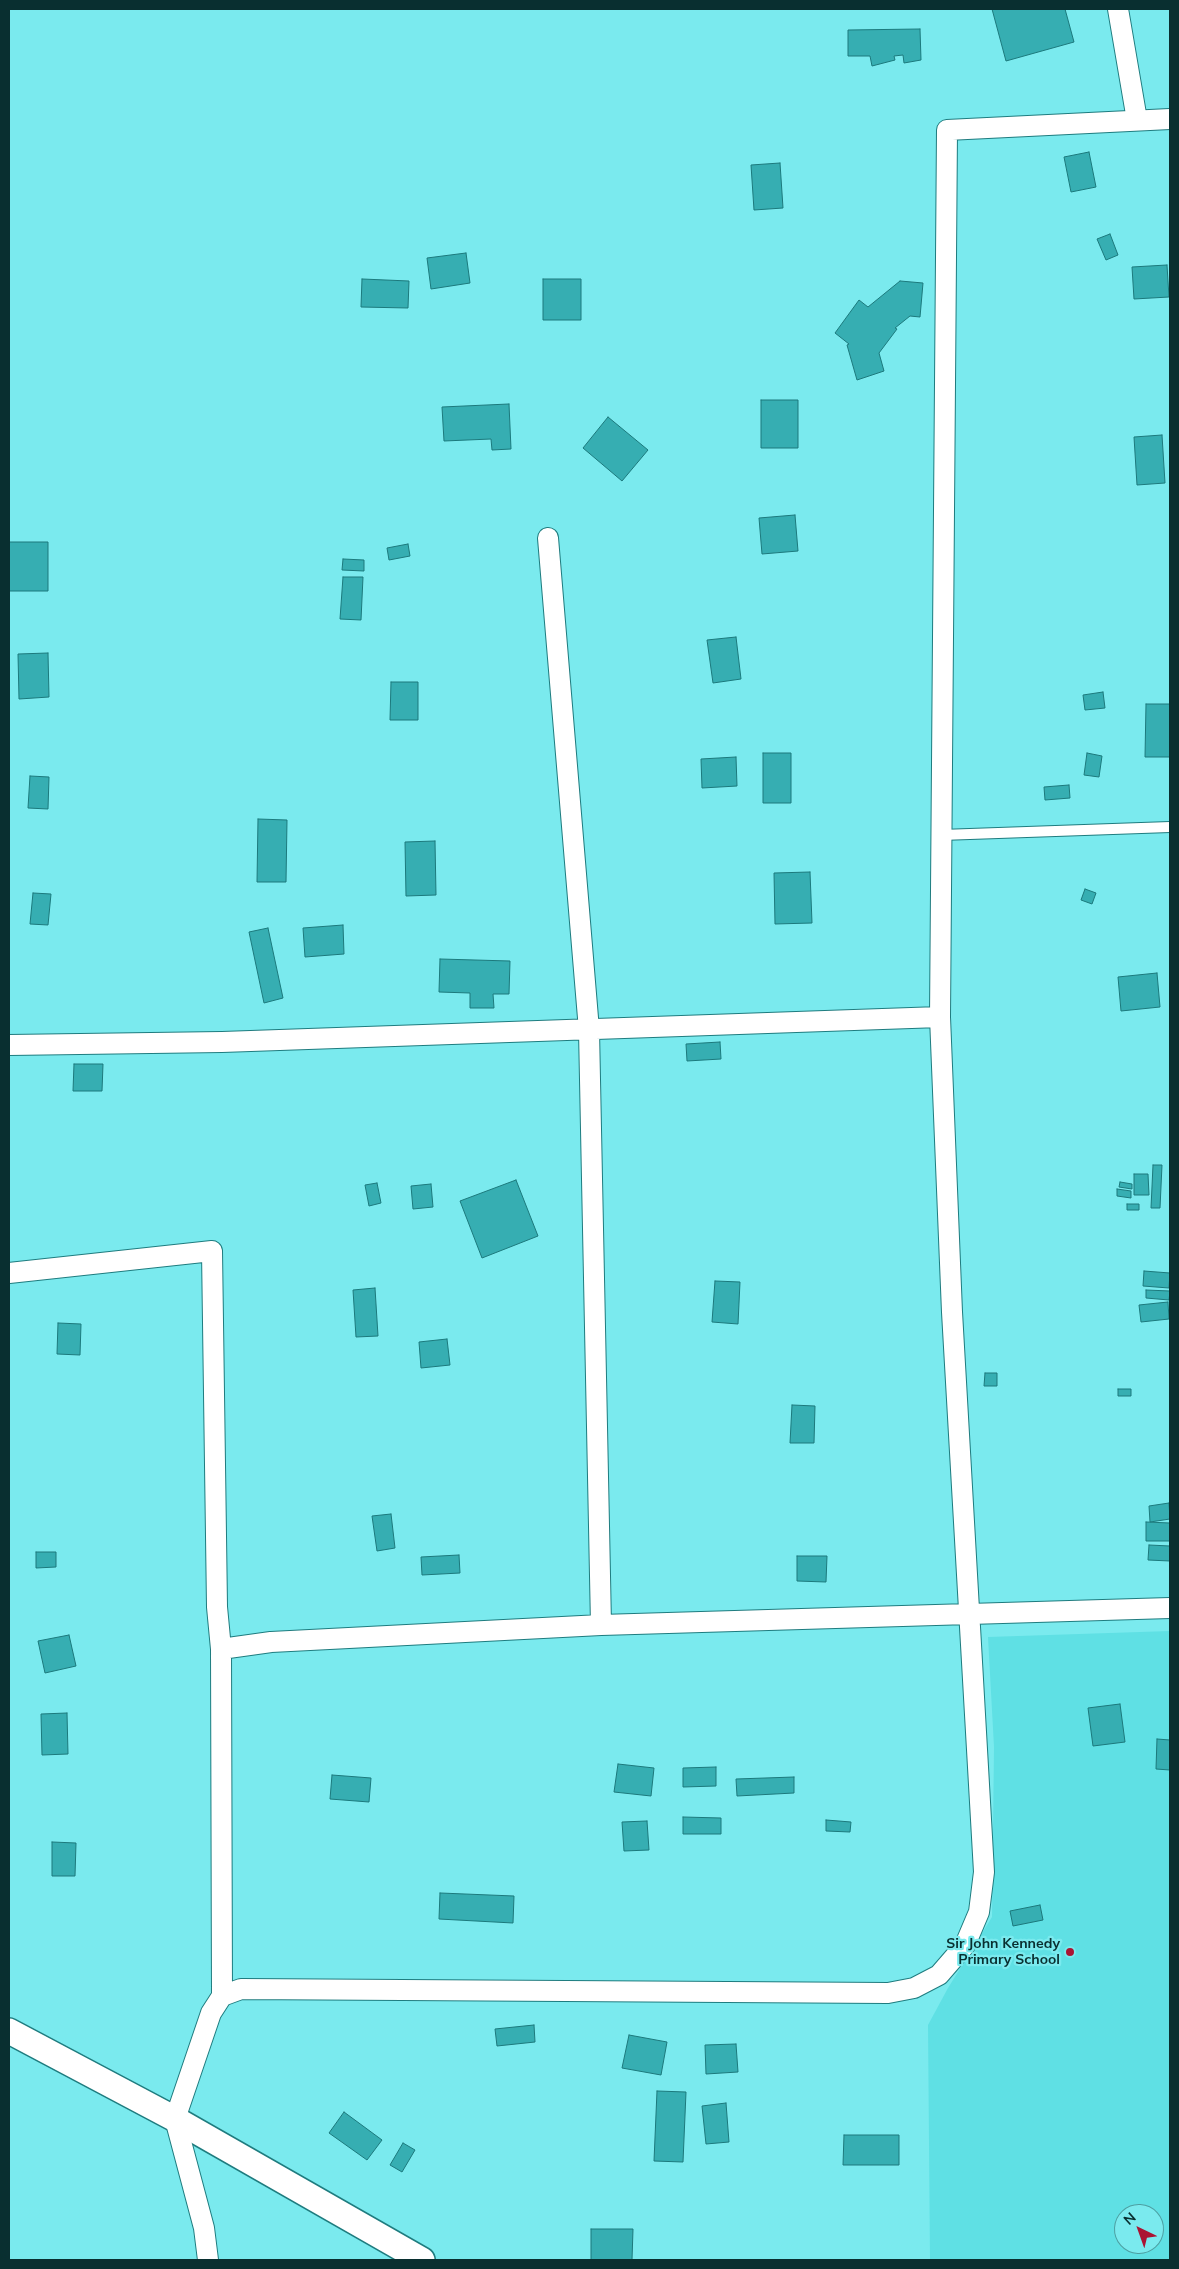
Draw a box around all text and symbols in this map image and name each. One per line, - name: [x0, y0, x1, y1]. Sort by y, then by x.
- place label: Sir John Kennedy Primary School: [946, 1936, 1060, 1968]
- marker: Sir John Kennedy Primary School: [1064, 1946, 1076, 1958]
- north arrow: [1114, 2204, 1164, 2254]
- text: N: [1120, 2208, 1140, 2229]

